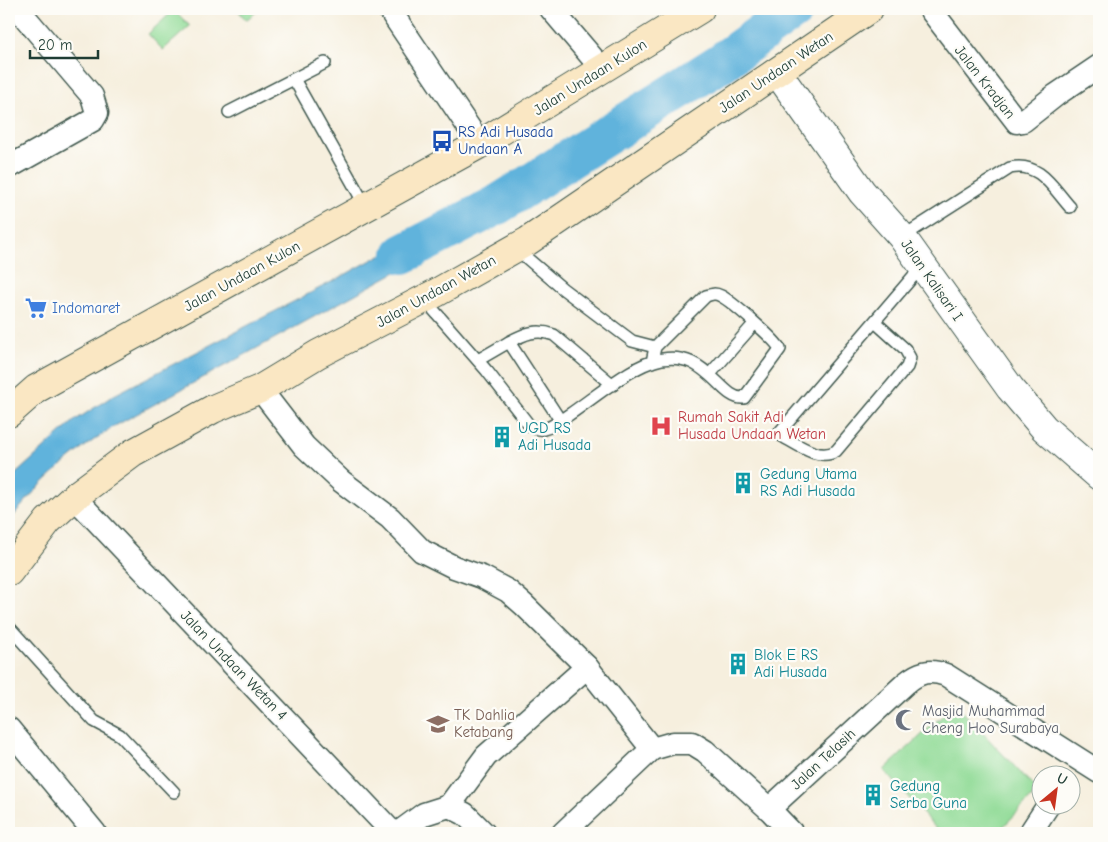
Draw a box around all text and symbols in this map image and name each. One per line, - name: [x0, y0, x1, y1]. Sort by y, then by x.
- street label: Jalan Undaan Wetan: [716, 27, 836, 117]
- scale bar: [30, 28, 98, 60]
- street label: Jalan Undaan Kulon: [530, 35, 650, 119]
- text: 20 m: [38, 36, 72, 54]
- street label: Jalan Kradjan: [951, 42, 1019, 122]
- place label: RS Adi Husada Undaan A: [458, 123, 553, 158]
- bus stop icon: RS Adi Husada Undaan A: [429, 128, 455, 154]
- street label: Jalan Kalisari I: [897, 236, 967, 325]
- street label: Jalan Undaan Kulon: [181, 237, 303, 315]
- street label: Jalan Undaan Wetan: [373, 251, 499, 331]
- supermarket icon: Indomaret: [23, 295, 49, 321]
- place label: Indomaret: [52, 299, 120, 317]
- place label: Rumah Sakit Adi Husada Undaan Wetan: [678, 408, 826, 443]
- hospital icon: Rumah Sakit Adi Husada Undaan Wetan: [648, 413, 674, 439]
- place label: UGD RS Adi Husada: [518, 419, 591, 454]
- building icon: UGD RS Adi Husada: [489, 424, 515, 450]
- place label: Gedung Utama RS Adi Husada: [760, 465, 857, 500]
- building icon: Gedung Utama RS Adi Husada: [730, 470, 756, 496]
- street label: Jalan Undaan Wetan 4: [177, 606, 291, 724]
- place label: Blok E RS Adi Husada: [754, 646, 827, 681]
- building icon: Blok E RS Adi Husada: [725, 651, 751, 677]
- place label: Masjid Muhammad Cheng Hoo Surabaya: [922, 702, 1059, 737]
- place label: TK Dahlia Ketabang: [454, 706, 515, 741]
- mosque icon: Masjid Muhammad Cheng Hoo Surabaya: [893, 707, 919, 733]
- school or university icon: TK Dahlia Ketabang: [425, 711, 451, 737]
- street label: Jalan Telasih: [787, 725, 859, 793]
- north arrow: [1030, 764, 1080, 814]
- text: U: [1054, 769, 1070, 789]
- place label: Gedung Serba Guna: [890, 777, 967, 812]
- building icon: Gedung Serba Guna: [860, 782, 886, 808]

